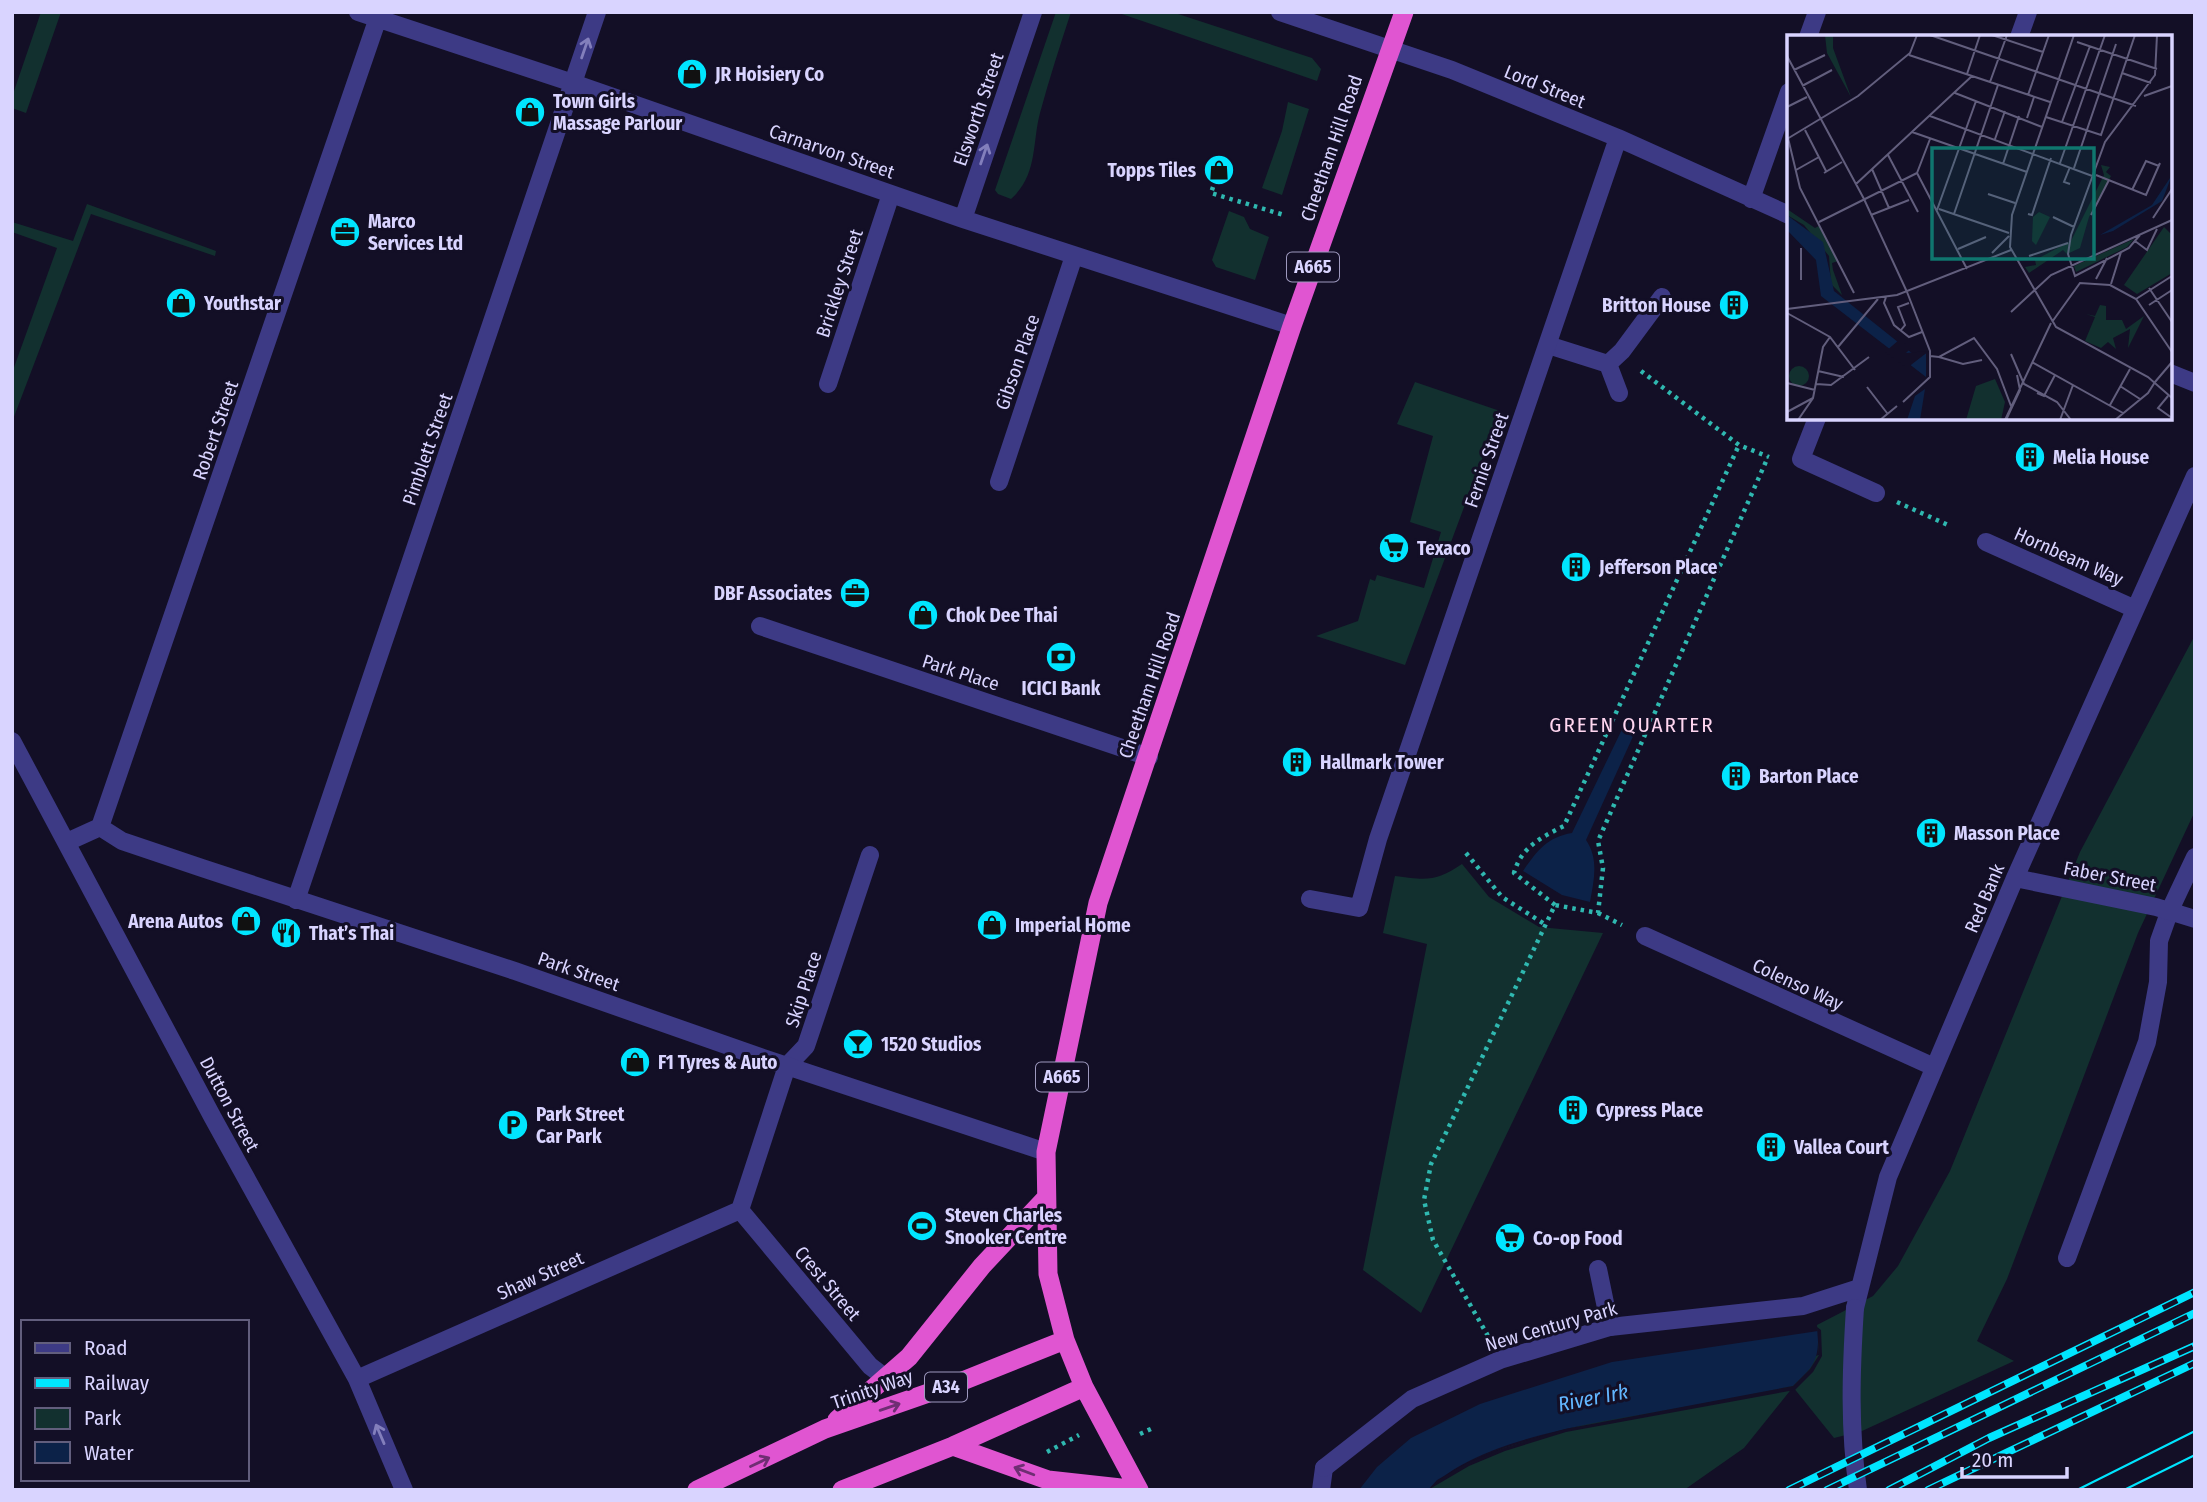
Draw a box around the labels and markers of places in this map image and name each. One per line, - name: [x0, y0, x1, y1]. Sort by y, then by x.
- shop icon: JR Hoisiery Co: [675, 57, 709, 91]
- place label: JR Hoisiery Co: [714, 63, 824, 86]
- place label: Town Girls Massage Parlour: [553, 90, 683, 135]
- shop icon: Town Girls Massage Parlour: [513, 95, 547, 129]
- shop icon: Topps Tiles: [1202, 153, 1236, 187]
- place label: Topps Tiles: [1107, 159, 1197, 182]
- place label: Marco Services Ltd: [368, 210, 463, 255]
- office icon: Marco Services Ltd: [328, 215, 362, 249]
- shop icon: Youthstar: [164, 286, 198, 320]
- building icon: Britton House: [1717, 288, 1751, 322]
- place label: Youthstar: [203, 292, 282, 315]
- place label: Britton House: [1602, 294, 1711, 317]
- building icon: Melia House: [2013, 440, 2047, 474]
- place label: Melia House: [2053, 446, 2150, 469]
- supermarket icon: Texaco: [1377, 531, 1411, 565]
- place label: Texaco: [1417, 537, 1471, 560]
- building icon: Jefferson Place: [1559, 550, 1593, 584]
- place label: Jefferson Place: [1598, 556, 1718, 579]
- office icon: DBF Associates: [838, 576, 872, 610]
- place label: DBF Associates: [714, 582, 833, 605]
- shop icon: Chok Dee Thai: [906, 598, 940, 632]
- place label: Chok Dee Thai: [946, 604, 1058, 627]
- bank icon: ICICI Bank: [1044, 640, 1078, 674]
- place label: ICICI Bank: [1022, 677, 1101, 700]
- building icon: Hallmark Tower: [1280, 745, 1314, 779]
- place label: Hallmark Tower: [1320, 751, 1445, 774]
- building icon: Barton Place: [1719, 759, 1753, 793]
- place label: Barton Place: [1759, 765, 1859, 788]
- building icon: Masson Place: [1914, 816, 1948, 850]
- place label: Masson Place: [1954, 822, 2060, 845]
- shop icon: Arena Autos: [229, 904, 263, 938]
- shop icon: Imperial Home: [975, 908, 1009, 942]
- place label: Arena Autos: [127, 910, 224, 933]
- place label: Imperial Home: [1015, 914, 1131, 937]
- restaurant icon: That’s Thai: [269, 916, 303, 950]
- place label: That’s Thai: [309, 922, 394, 945]
- bar icon: 1520 Studios: [841, 1027, 875, 1061]
- place label: 1520 Studios: [881, 1033, 982, 1056]
- shop icon: F1 Tyres & Auto: [618, 1045, 652, 1079]
- place label: F1 Tyres & Auto: [658, 1051, 778, 1074]
- building icon: Cypress Place: [1556, 1093, 1590, 1127]
- place label: Cypress Place: [1596, 1099, 1703, 1122]
- place label: Park Street Car Park: [536, 1103, 625, 1148]
- parking icon: Park Street Car Park: [496, 1108, 530, 1142]
- building icon: Vallea Court: [1754, 1130, 1788, 1164]
- place label: Vallea Court: [1793, 1136, 1889, 1159]
- place label: Steven Charles Snooker Centre: [945, 1204, 1067, 1249]
- sports icon: Steven Charles Snooker Centre: [905, 1209, 939, 1243]
- supermarket icon: Co-op Food: [1493, 1221, 1527, 1255]
- place label: Co-op Food: [1533, 1227, 1623, 1250]

